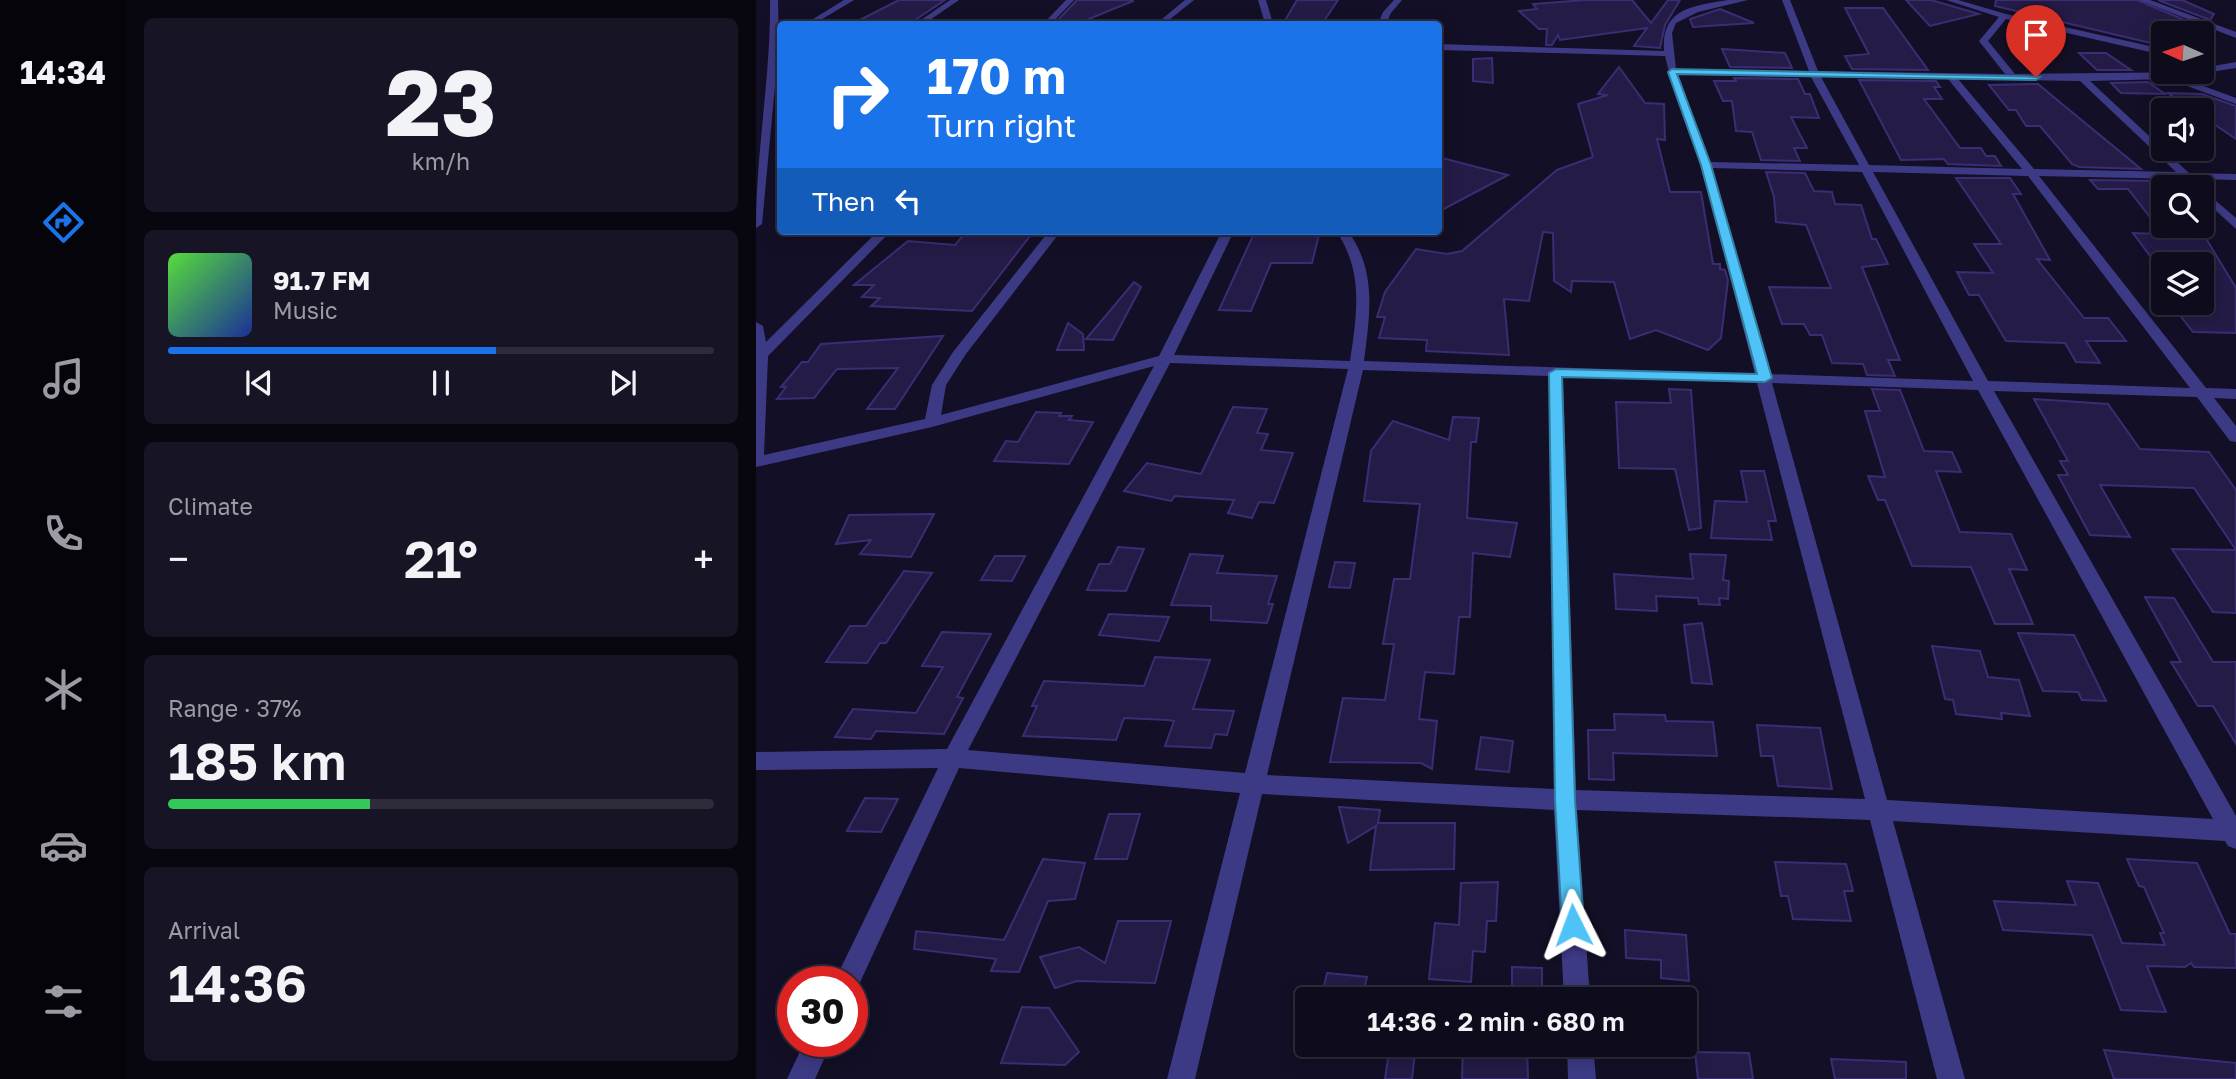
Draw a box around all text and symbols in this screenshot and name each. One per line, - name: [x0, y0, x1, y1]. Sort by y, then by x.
- pin: [2006, 5, 2066, 77]
- icon: arrive: [2017, 16, 2055, 54]
- north arrow: [2151, 21, 2214, 84]
- map controls: [2151, 21, 2214, 315]
- text: 170 m: [927, 46, 1066, 105]
- text: 23: [385, 47, 497, 156]
- icon: right: [812, 49, 903, 140]
- text: 14:34: [20, 53, 106, 91]
- button: sound: [2151, 98, 2214, 161]
- text: Turn right: [927, 106, 1076, 144]
- text: km/h: [412, 147, 470, 175]
- button: search: [2151, 175, 2214, 238]
- icon: left: [889, 182, 927, 220]
- text: Then: [812, 186, 875, 217]
- icon: directions: [39, 198, 88, 247]
- button: layers: [2151, 252, 2214, 315]
- text: 91.7 FM: [273, 265, 371, 296]
- text: Music: [273, 296, 338, 324]
- icon: music: [39, 354, 88, 403]
- icon: previous: [240, 364, 278, 402]
- icon: pause: [422, 364, 460, 402]
- icon: next: [604, 364, 642, 402]
- text: Climate: [168, 492, 253, 520]
- icon: phone: [39, 509, 88, 558]
- text: 21°: [404, 527, 478, 589]
- text: −: [168, 536, 189, 581]
- text: +: [693, 536, 714, 581]
- icon: climate: [39, 665, 88, 714]
- text: Range · 37%: [168, 694, 301, 722]
- text: 185 km: [168, 729, 346, 791]
- icon: car: [39, 821, 88, 870]
- position arrow: [1536, 888, 1610, 962]
- text: Arrival: [168, 916, 240, 944]
- text: 14:36: [168, 951, 307, 1013]
- speed limit sign: 30: [777, 966, 868, 1057]
- icon: filters: [39, 977, 88, 1026]
- text: 14:36 · 2 min · 680 m: [1367, 1006, 1625, 1037]

